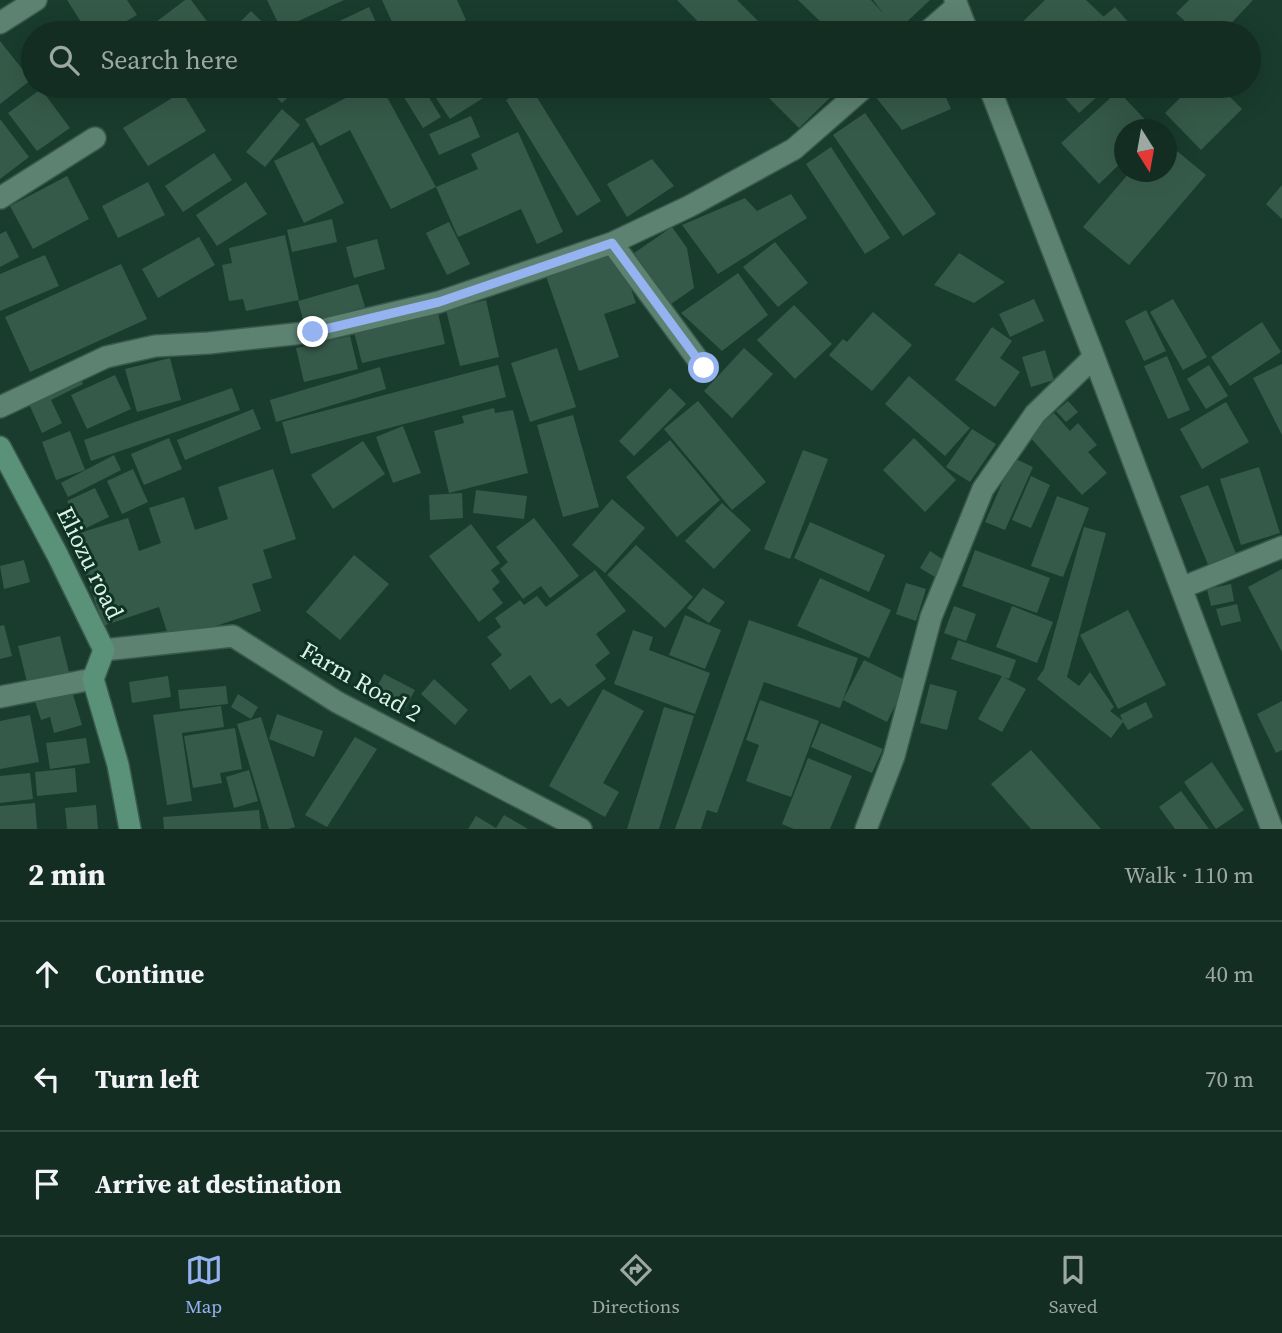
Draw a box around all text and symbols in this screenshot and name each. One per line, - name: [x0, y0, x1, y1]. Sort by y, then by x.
- search box: [21, 21, 1261, 98]
- icon: search: [45, 41, 83, 79]
- text: Search here: [101, 42, 238, 78]
- north arrow: [1114, 119, 1177, 182]
- route end: [297, 316, 328, 347]
- route start: [688, 352, 719, 383]
- street label: Eliozu road: [49, 501, 132, 625]
- street label: Farm Road 2: [295, 634, 428, 729]
- text: 2 min: [28, 854, 106, 895]
- text: Walk · 110 m: [1124, 859, 1254, 891]
- icon: ahead: [28, 955, 66, 993]
- text: Continue: [95, 956, 204, 992]
- text: 40 m: [1205, 958, 1254, 990]
- icon: left: [28, 1060, 66, 1098]
- text: Turn left: [95, 1061, 199, 1097]
- text: 70 m: [1205, 1063, 1254, 1095]
- icon: arrive: [28, 1165, 66, 1203]
- text: Arrive at destination: [95, 1166, 342, 1202]
- tab: Map: [185, 1251, 223, 1319]
- tab: Directions: [592, 1251, 680, 1319]
- tab: Saved: [1049, 1251, 1097, 1319]

